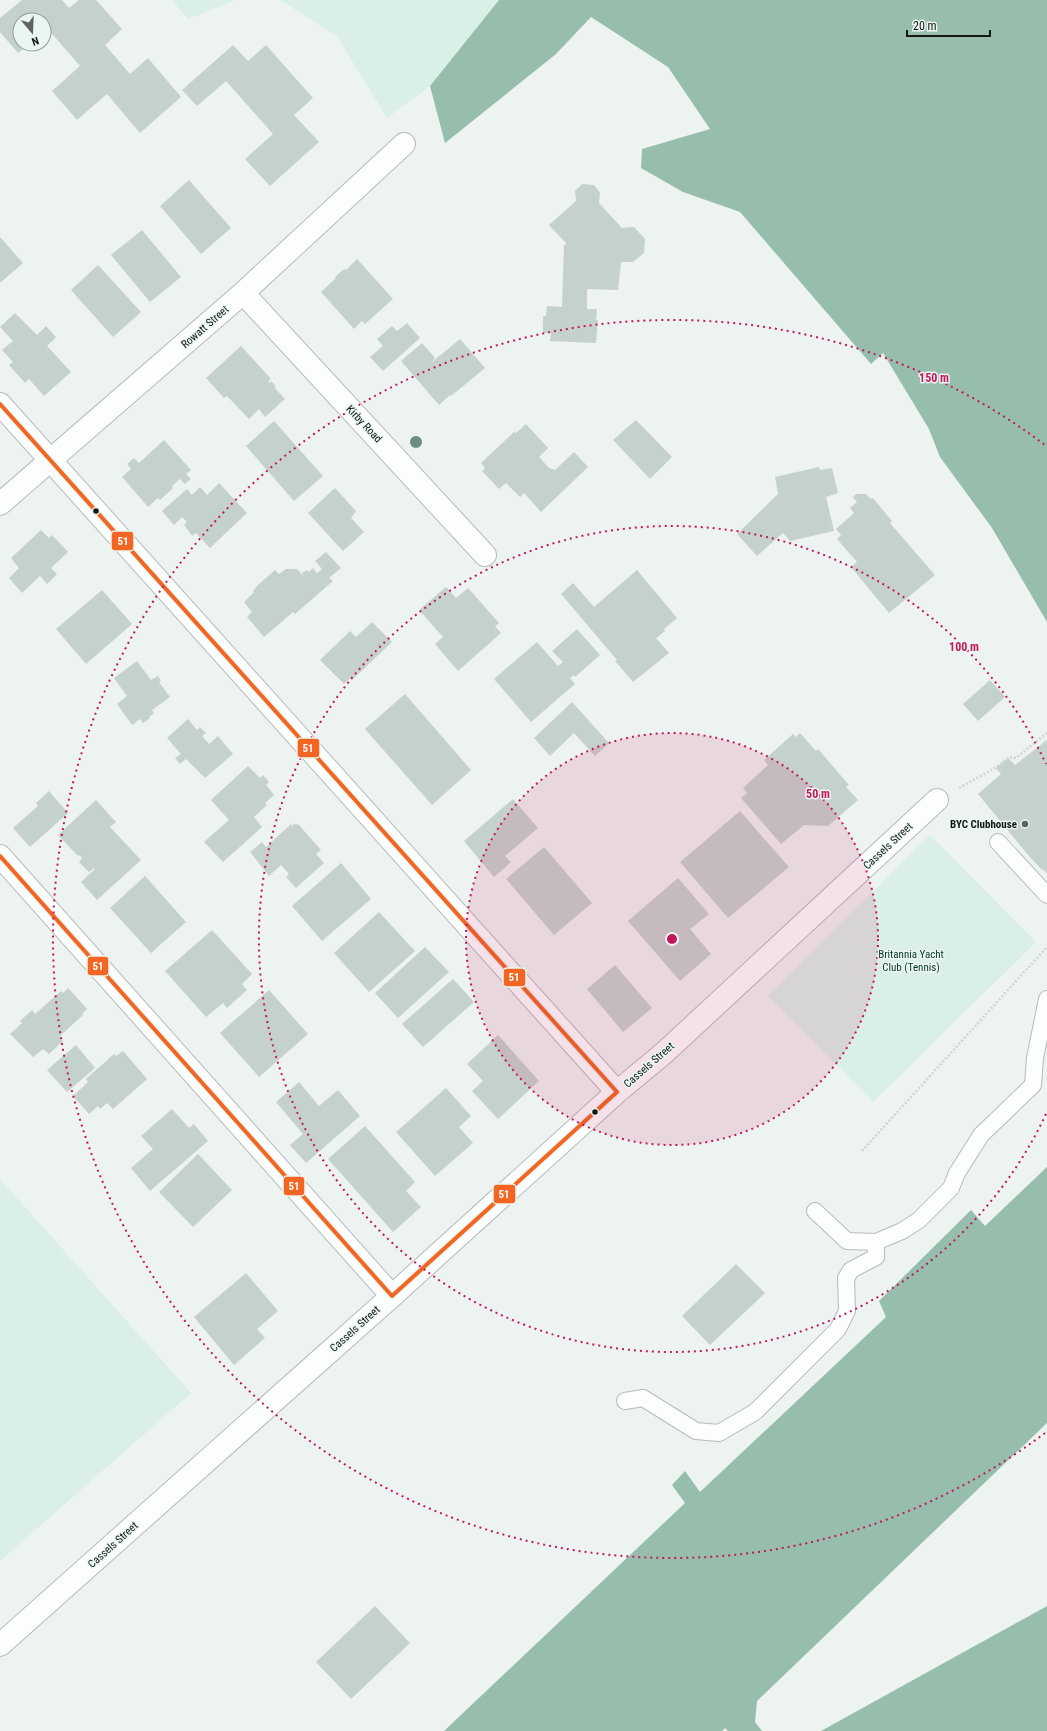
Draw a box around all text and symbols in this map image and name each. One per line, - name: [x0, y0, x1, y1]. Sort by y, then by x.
- north arrow: [12, 12, 52, 52]
- scale bar: [907, 12, 990, 38]
- text: 20 m: [913, 19, 937, 33]
- text: N: [30, 34, 40, 48]
- street label: Rowatt Street: [179, 303, 231, 351]
- text: 150 m: [919, 371, 949, 385]
- street label: Kirby Road: [343, 403, 385, 445]
- unlabelled marker: [91, 506, 101, 516]
- line badge: 51: [111, 531, 134, 551]
- text: 51: [117, 535, 129, 548]
- text: 100 m: [949, 640, 979, 654]
- line badge: 51: [297, 738, 320, 758]
- text: 51: [302, 742, 314, 755]
- text: 50 m: [806, 787, 830, 801]
- place label: BYC Clubhouse: [950, 818, 1017, 831]
- marker: BYC Clubhouse: [1020, 819, 1030, 829]
- street label: Cassels Street: [861, 820, 915, 872]
- centre of rings: [665, 932, 679, 946]
- park label: Britannia Yacht Club (Tennis): [878, 948, 944, 974]
- line badge: 51: [87, 956, 109, 976]
- text: 51: [92, 960, 104, 973]
- line badge: 51: [503, 968, 526, 987]
- text: 51: [508, 971, 520, 984]
- street label: Cassels Street: [621, 1040, 677, 1090]
- unlabelled marker: [590, 1107, 600, 1117]
- line badge: 51: [283, 1176, 305, 1196]
- text: 51: [288, 1180, 300, 1193]
- line badge: 51: [493, 1184, 516, 1204]
- text: 51: [498, 1188, 510, 1201]
- street label: Cassels Street: [327, 1303, 383, 1355]
- street label: Cassels Street: [85, 1519, 141, 1571]

